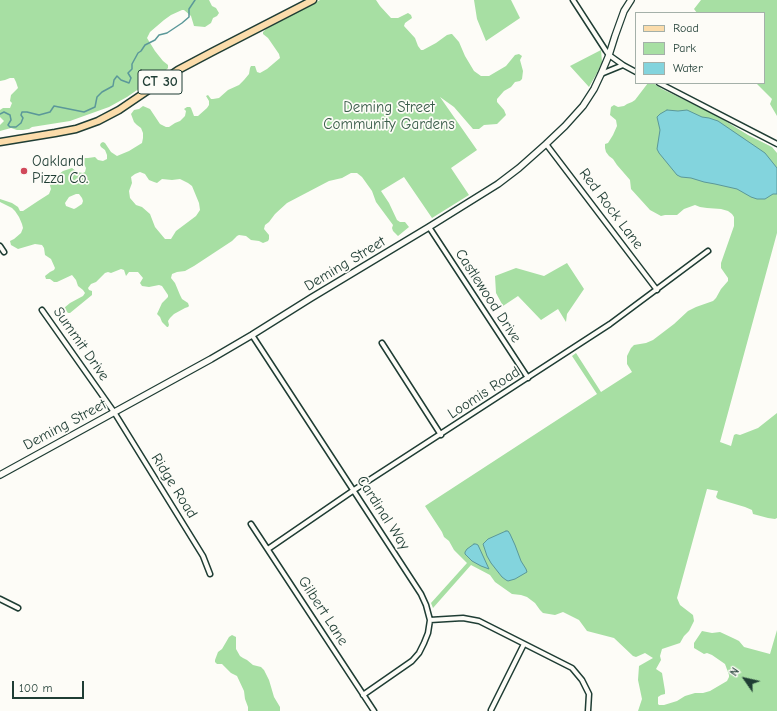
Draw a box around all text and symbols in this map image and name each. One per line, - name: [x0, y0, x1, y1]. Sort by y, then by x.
- legend: [635, 12, 765, 84]
- text: Road: [673, 21, 699, 35]
- text: Park: [673, 41, 696, 55]
- text: Water: [673, 61, 703, 75]
- road number: CT 30: [138, 70, 182, 94]
- park label: Deming Street Community Gardens: [323, 99, 455, 134]
- place label: Oakland Pizza Co.: [32, 153, 88, 188]
- street label: Red Rock Lane: [575, 165, 647, 253]
- marker: Oakland Pizza Co.: [19, 166, 29, 176]
- street label: Deming Street: [301, 233, 389, 295]
- street label: Castlewood Drive: [451, 246, 525, 346]
- street label: Summit Drive: [49, 304, 113, 384]
- street label: Loomis Road: [444, 363, 524, 423]
- street label: Deming Street: [20, 396, 110, 454]
- street label: Ridge Road: [147, 450, 201, 522]
- street label: Cardinal Way: [352, 473, 414, 553]
- street label: Gilbert Lane: [294, 573, 352, 649]
- north arrow: [725, 659, 765, 699]
- text: N: [727, 665, 742, 679]
- scale bar: [14, 673, 86, 699]
- text: 100 m: [19, 681, 52, 695]

